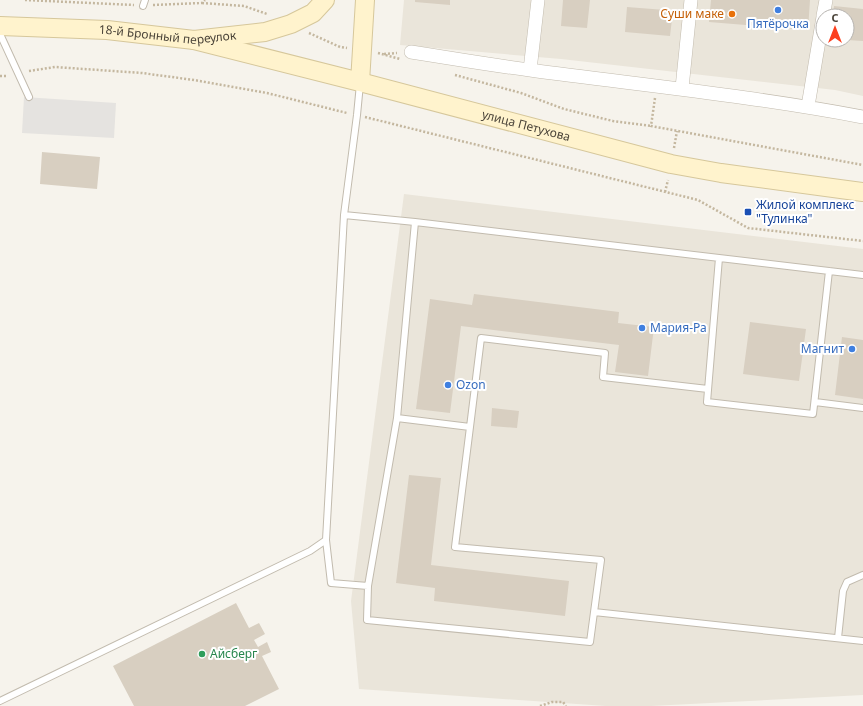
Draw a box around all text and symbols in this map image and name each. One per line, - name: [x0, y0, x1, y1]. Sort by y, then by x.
- place label: Суши маке: [660, 5, 724, 22]
- marker: Пятёрочка: [773, 5, 783, 15]
- north arrow: [815, 8, 855, 48]
- marker: Суши маке: [727, 9, 737, 19]
- text: С: [831, 10, 839, 25]
- place label: Пятёрочка: [747, 15, 809, 32]
- street label: 18-й Бронный переулок: [99, 21, 238, 48]
- street label: улица Петухова: [480, 106, 572, 145]
- place label: Жилой комплекс "Тулинка": [756, 196, 855, 227]
- marker: Жилой комплекс "Тулинка": [743, 207, 753, 217]
- place label: Мария-Ра: [650, 319, 707, 336]
- marker: Мария-Ра: [637, 323, 647, 333]
- place label: Магнит: [801, 340, 844, 357]
- marker: Магнит: [847, 344, 857, 354]
- place label: Ozon: [456, 376, 486, 393]
- marker: Ozon: [443, 380, 453, 390]
- place label: Айсберг: [210, 645, 257, 662]
- marker: Айсберг: [197, 649, 207, 659]

